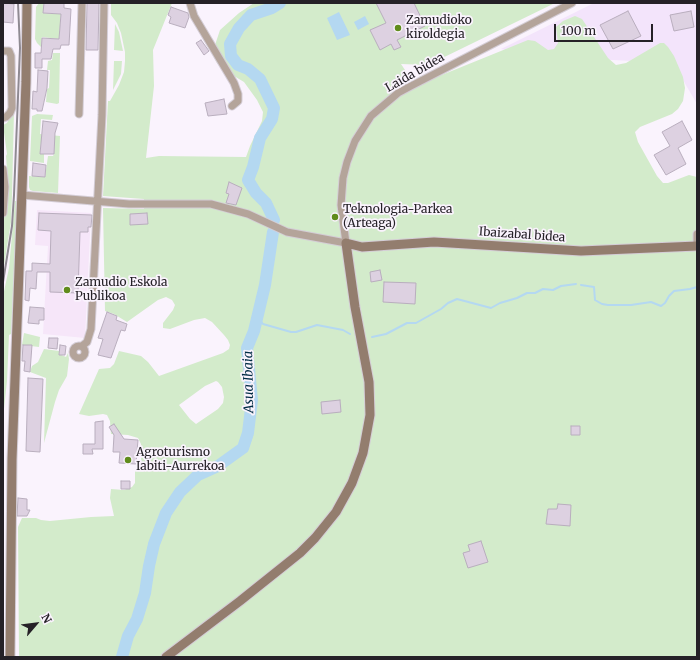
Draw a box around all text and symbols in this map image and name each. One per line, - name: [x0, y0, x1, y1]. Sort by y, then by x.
- place label: Zamudioko kiroldegia: [406, 14, 472, 42]
- scale bar: [556, 16, 655, 42]
- marker: Zamudioko kiroldegia: [393, 23, 403, 33]
- text: 100 m: [561, 23, 596, 38]
- street label: Laida bidea: [383, 50, 447, 96]
- place label: Teknologia-Parkea (Arteaga): [343, 203, 453, 231]
- marker: Teknologia-Parkea (Arteaga): [330, 212, 340, 222]
- street label: Ibaizabal bidea: [478, 225, 566, 245]
- place label: Zamudio Eskola Publikoa: [75, 276, 167, 304]
- marker: Zamudio Eskola Publikoa: [62, 285, 72, 295]
- water label: Asua Ibaia: [241, 351, 257, 413]
- place label: Agroturismo Iabiti-Aurrekoa: [136, 446, 225, 474]
- marker: Agroturismo Iabiti-Aurrekoa: [123, 455, 133, 465]
- north arrow: [16, 604, 56, 644]
- text: N: [38, 611, 55, 625]

